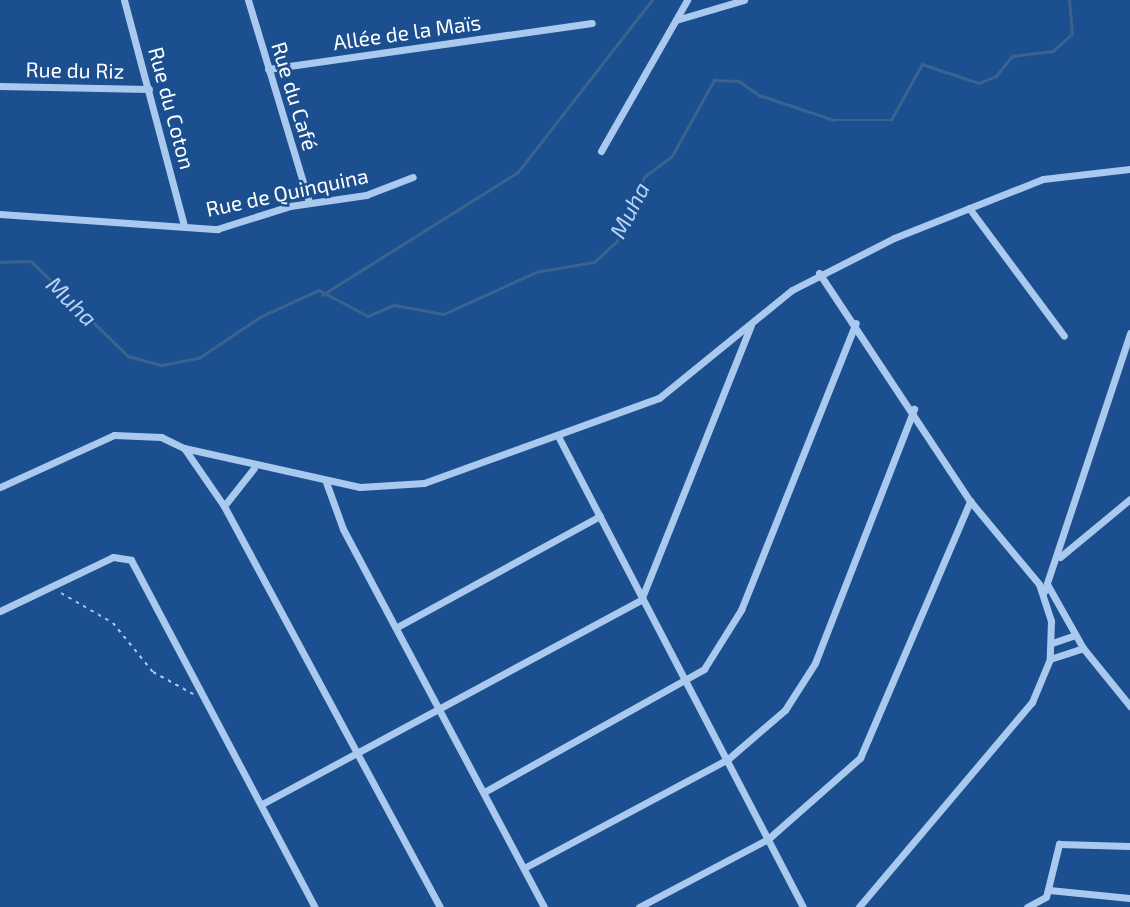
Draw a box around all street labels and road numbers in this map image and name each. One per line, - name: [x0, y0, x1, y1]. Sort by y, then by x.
- street label: Allée de la Maïs: [331, 9, 483, 55]
- street label: Rue du Café: [267, 39, 323, 153]
- street label: Rue du Coton: [144, 44, 200, 172]
- street label: Rue du Riz: [26, 57, 124, 83]
- street label: Rue de Quinquina: [204, 163, 370, 221]

